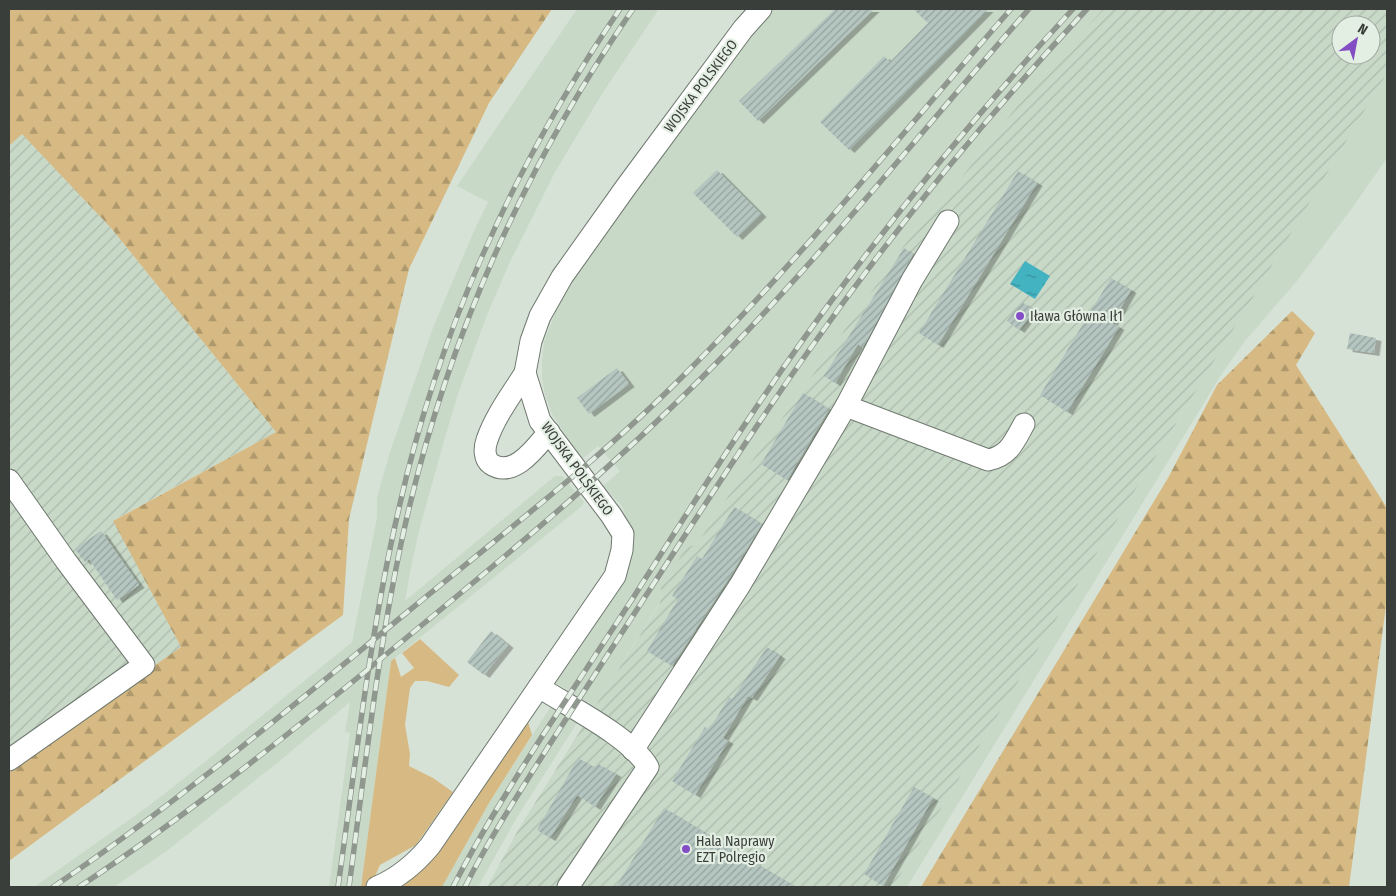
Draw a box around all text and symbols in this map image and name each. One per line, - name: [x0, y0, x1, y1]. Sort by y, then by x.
- north arrow: [1331, 15, 1381, 65]
- text: N: [1355, 20, 1371, 39]
- street label: WOJSKA POLSKIEGO: [661, 36, 741, 136]
- place label: Iława Główna Ił1: [1030, 308, 1123, 325]
- marker: Iława Główna Ił1: [1014, 310, 1026, 322]
- street label: WOJSKA POLSKIEGO: [537, 419, 617, 519]
- place label: Hala Naprawy EZT Polregio: [696, 833, 775, 866]
- marker: Hala Naprawy EZT Polregio: [680, 843, 692, 855]

